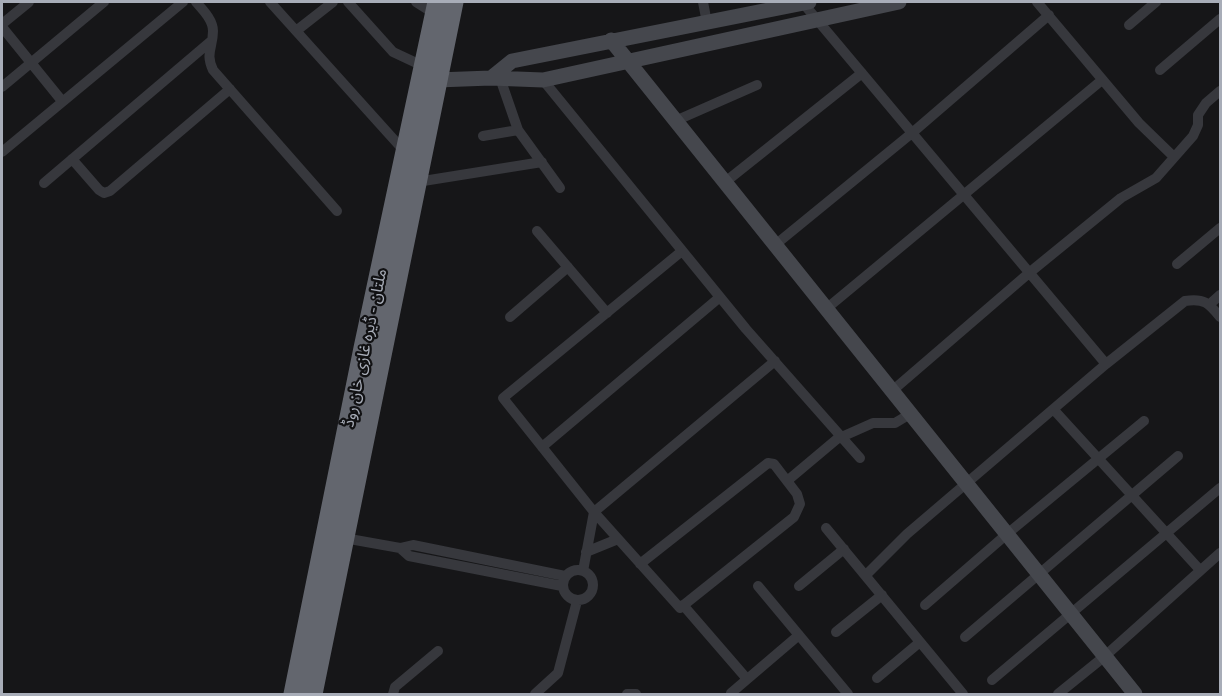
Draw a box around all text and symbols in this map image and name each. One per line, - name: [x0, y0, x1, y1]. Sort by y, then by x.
- street label: ملتان - ڈیرہ غازی خان روڈ: [339, 267, 391, 429]

